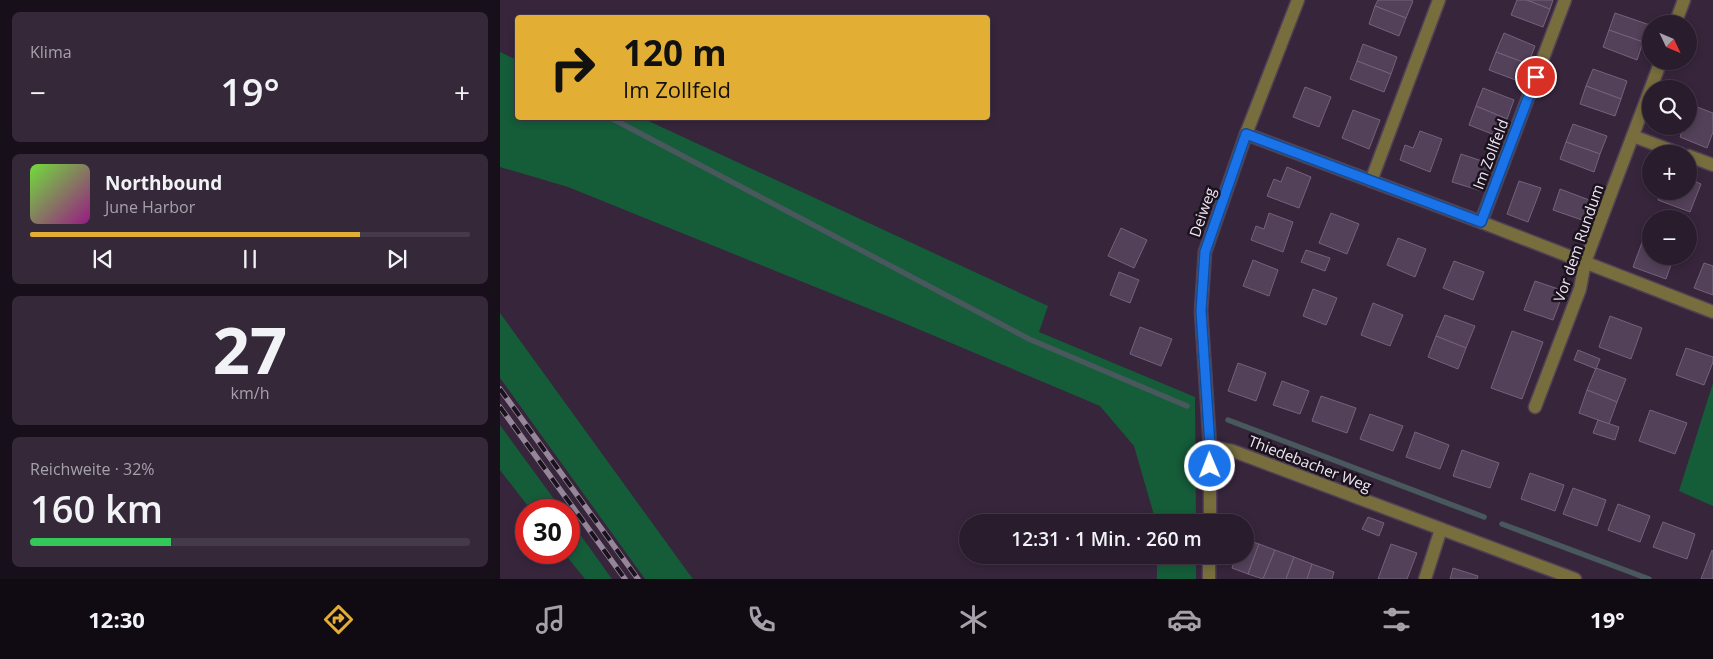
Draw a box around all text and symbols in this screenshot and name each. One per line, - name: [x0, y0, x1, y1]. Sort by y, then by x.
- north arrow: [1642, 15, 1698, 70]
- map controls: [1642, 15, 1697, 265]
- text: 120 m: [623, 29, 727, 76]
- icon: right: [540, 35, 605, 100]
- text: Klima: [30, 41, 72, 63]
- pin: [1515, 56, 1557, 98]
- icon: arrive: [1522, 63, 1550, 91]
- text: 19°: [220, 65, 280, 117]
- text: −: [30, 73, 46, 111]
- text: +: [454, 73, 470, 111]
- text: Im Zollfeld: [623, 74, 731, 104]
- button: search: [1642, 80, 1697, 135]
- street label: Im Zollfeld: [1467, 116, 1513, 192]
- button: +: [1642, 145, 1697, 200]
- text: Northbound: [105, 170, 222, 196]
- street label: Vor dem Rundum: [1548, 181, 1608, 305]
- street label: Deiweg: [1184, 184, 1220, 240]
- text: June Harbor: [105, 196, 195, 218]
- button: −: [1642, 210, 1697, 265]
- icon: previous: [89, 245, 117, 273]
- icon: pause: [236, 245, 264, 273]
- icon: next: [383, 245, 411, 273]
- text: 27: [213, 305, 287, 393]
- text: km/h: [231, 382, 269, 404]
- street label: Thiedebacher Weg: [1246, 430, 1374, 496]
- position arrow: [1183, 439, 1235, 491]
- text: Reichweite · 32%: [30, 458, 155, 480]
- text: 160 km: [30, 482, 163, 534]
- speed limit sign: 30: [515, 499, 580, 564]
- text: 12:31 · 1 Min. · 260 m: [1011, 526, 1202, 552]
- icon: directions: [321, 602, 356, 637]
- icon: music: [533, 602, 568, 637]
- icon: phone: [744, 602, 779, 637]
- icon: climate: [956, 602, 991, 637]
- icon: car: [1167, 602, 1202, 637]
- icon: filters: [1379, 602, 1414, 637]
- text: 12:30: [88, 604, 145, 634]
- text: 19°: [1590, 604, 1625, 634]

